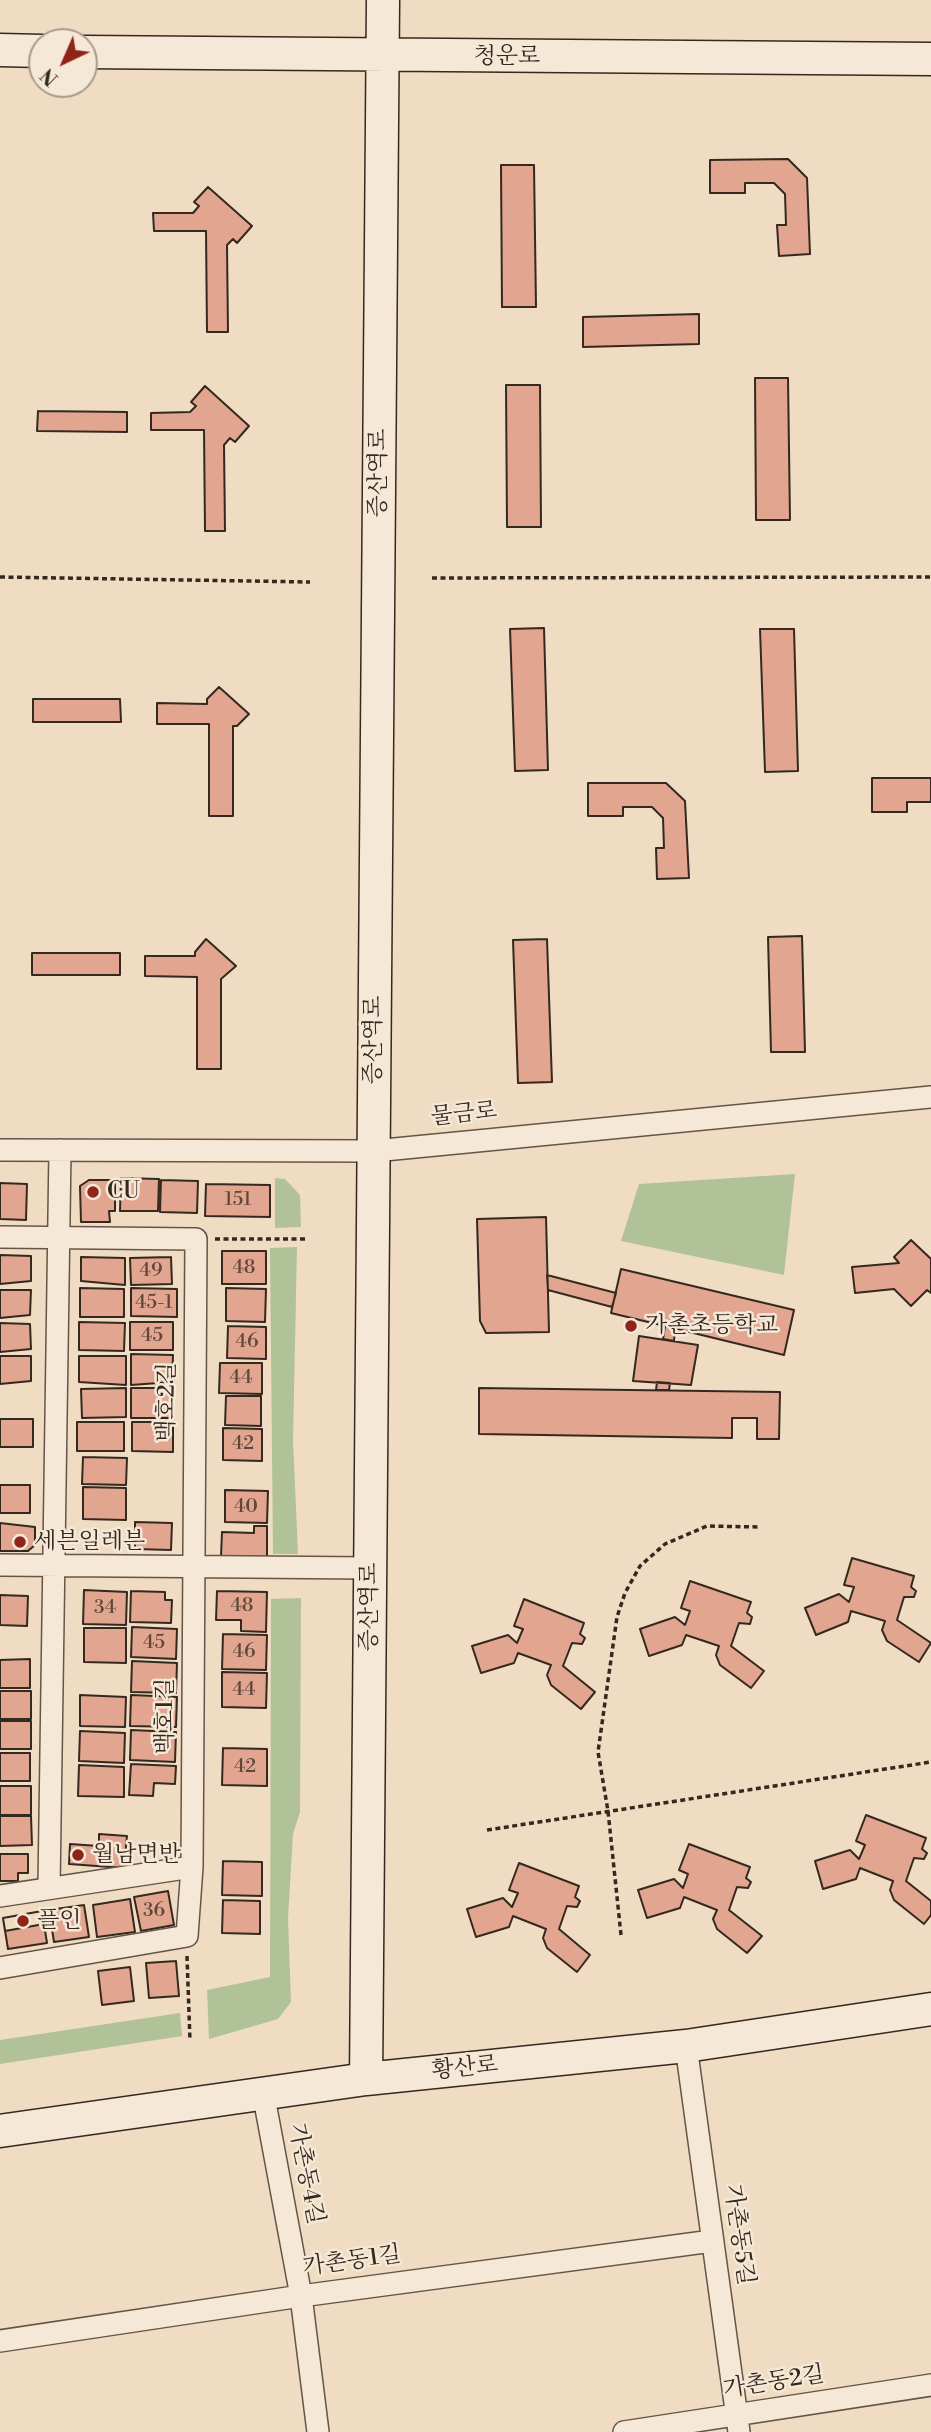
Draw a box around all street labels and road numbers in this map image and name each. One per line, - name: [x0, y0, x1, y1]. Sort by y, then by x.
- street label: 청운로: [474, 43, 540, 71]
- street label: 증산역로: [365, 429, 393, 517]
- street label: 증산역로: [360, 996, 388, 1084]
- street label: 물금로: [429, 1098, 499, 1132]
- street label: 백호2길: [154, 1362, 182, 1442]
- street label: 증산역로: [356, 1563, 384, 1651]
- street label: 백호1길: [152, 1678, 180, 1754]
- street label: 황산로: [430, 2052, 500, 2086]
- street label: 가촌동4길: [282, 2121, 328, 2227]
- street label: 가촌동5길: [717, 2183, 759, 2287]
- street label: 가촌동1길: [301, 2241, 403, 2283]
- street label: 가촌동2길: [721, 2361, 827, 2405]

